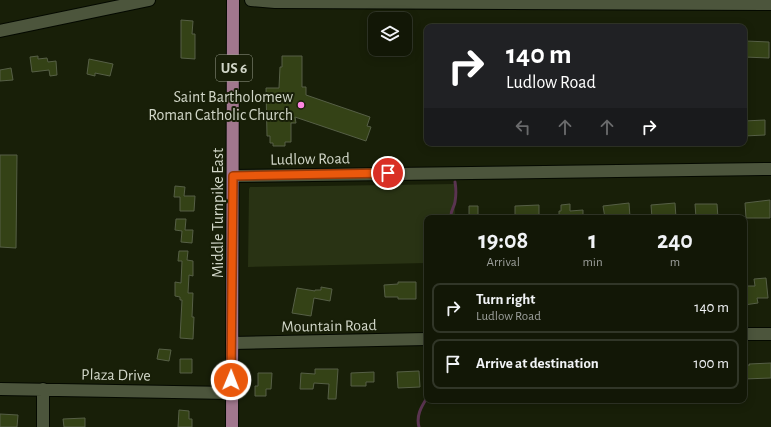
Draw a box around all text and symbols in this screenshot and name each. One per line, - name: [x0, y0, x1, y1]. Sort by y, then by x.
- map controls: [368, 12, 412, 56]
- button: layers: [368, 12, 412, 56]
- icon: right: [440, 40, 492, 92]
- text: 140 m: [506, 41, 572, 69]
- road number: US 6: [216, 55, 252, 81]
- text: Ludlow Road: [506, 74, 596, 92]
- place label: Saint Bartholomew Roman Catholic Church: [148, 89, 293, 123]
- marker: Saint Bartholomew Roman Catholic Church: [296, 100, 306, 110]
- icon: left: [512, 116, 534, 138]
- icon: ahead: [554, 116, 576, 138]
- icon: ahead: [596, 116, 618, 138]
- icon: right: [638, 116, 660, 138]
- street label: Middle Turnpike East: [210, 148, 226, 278]
- street label: Ludlow Road: [270, 150, 350, 168]
- pin: [371, 156, 405, 190]
- icon: arrive: [377, 162, 399, 184]
- text: 19:08: [478, 229, 528, 253]
- text: 1: [588, 229, 597, 253]
- text: 240: [657, 229, 693, 253]
- text: Arrival: [487, 256, 520, 269]
- text: min: [582, 256, 603, 269]
- text: m: [670, 256, 680, 269]
- text: Turn right: [476, 292, 535, 307]
- icon: right: [442, 297, 464, 319]
- text: 140 m: [694, 300, 729, 315]
- text: Ludlow Road: [476, 310, 541, 323]
- street label: Mountain Road: [281, 317, 377, 335]
- icon: arrive: [442, 353, 464, 375]
- text: Arrive at destination: [476, 356, 599, 371]
- text: 100 m: [694, 356, 729, 371]
- position arrow: [210, 359, 252, 401]
- street label: Plaza Drive: [81, 366, 151, 384]

